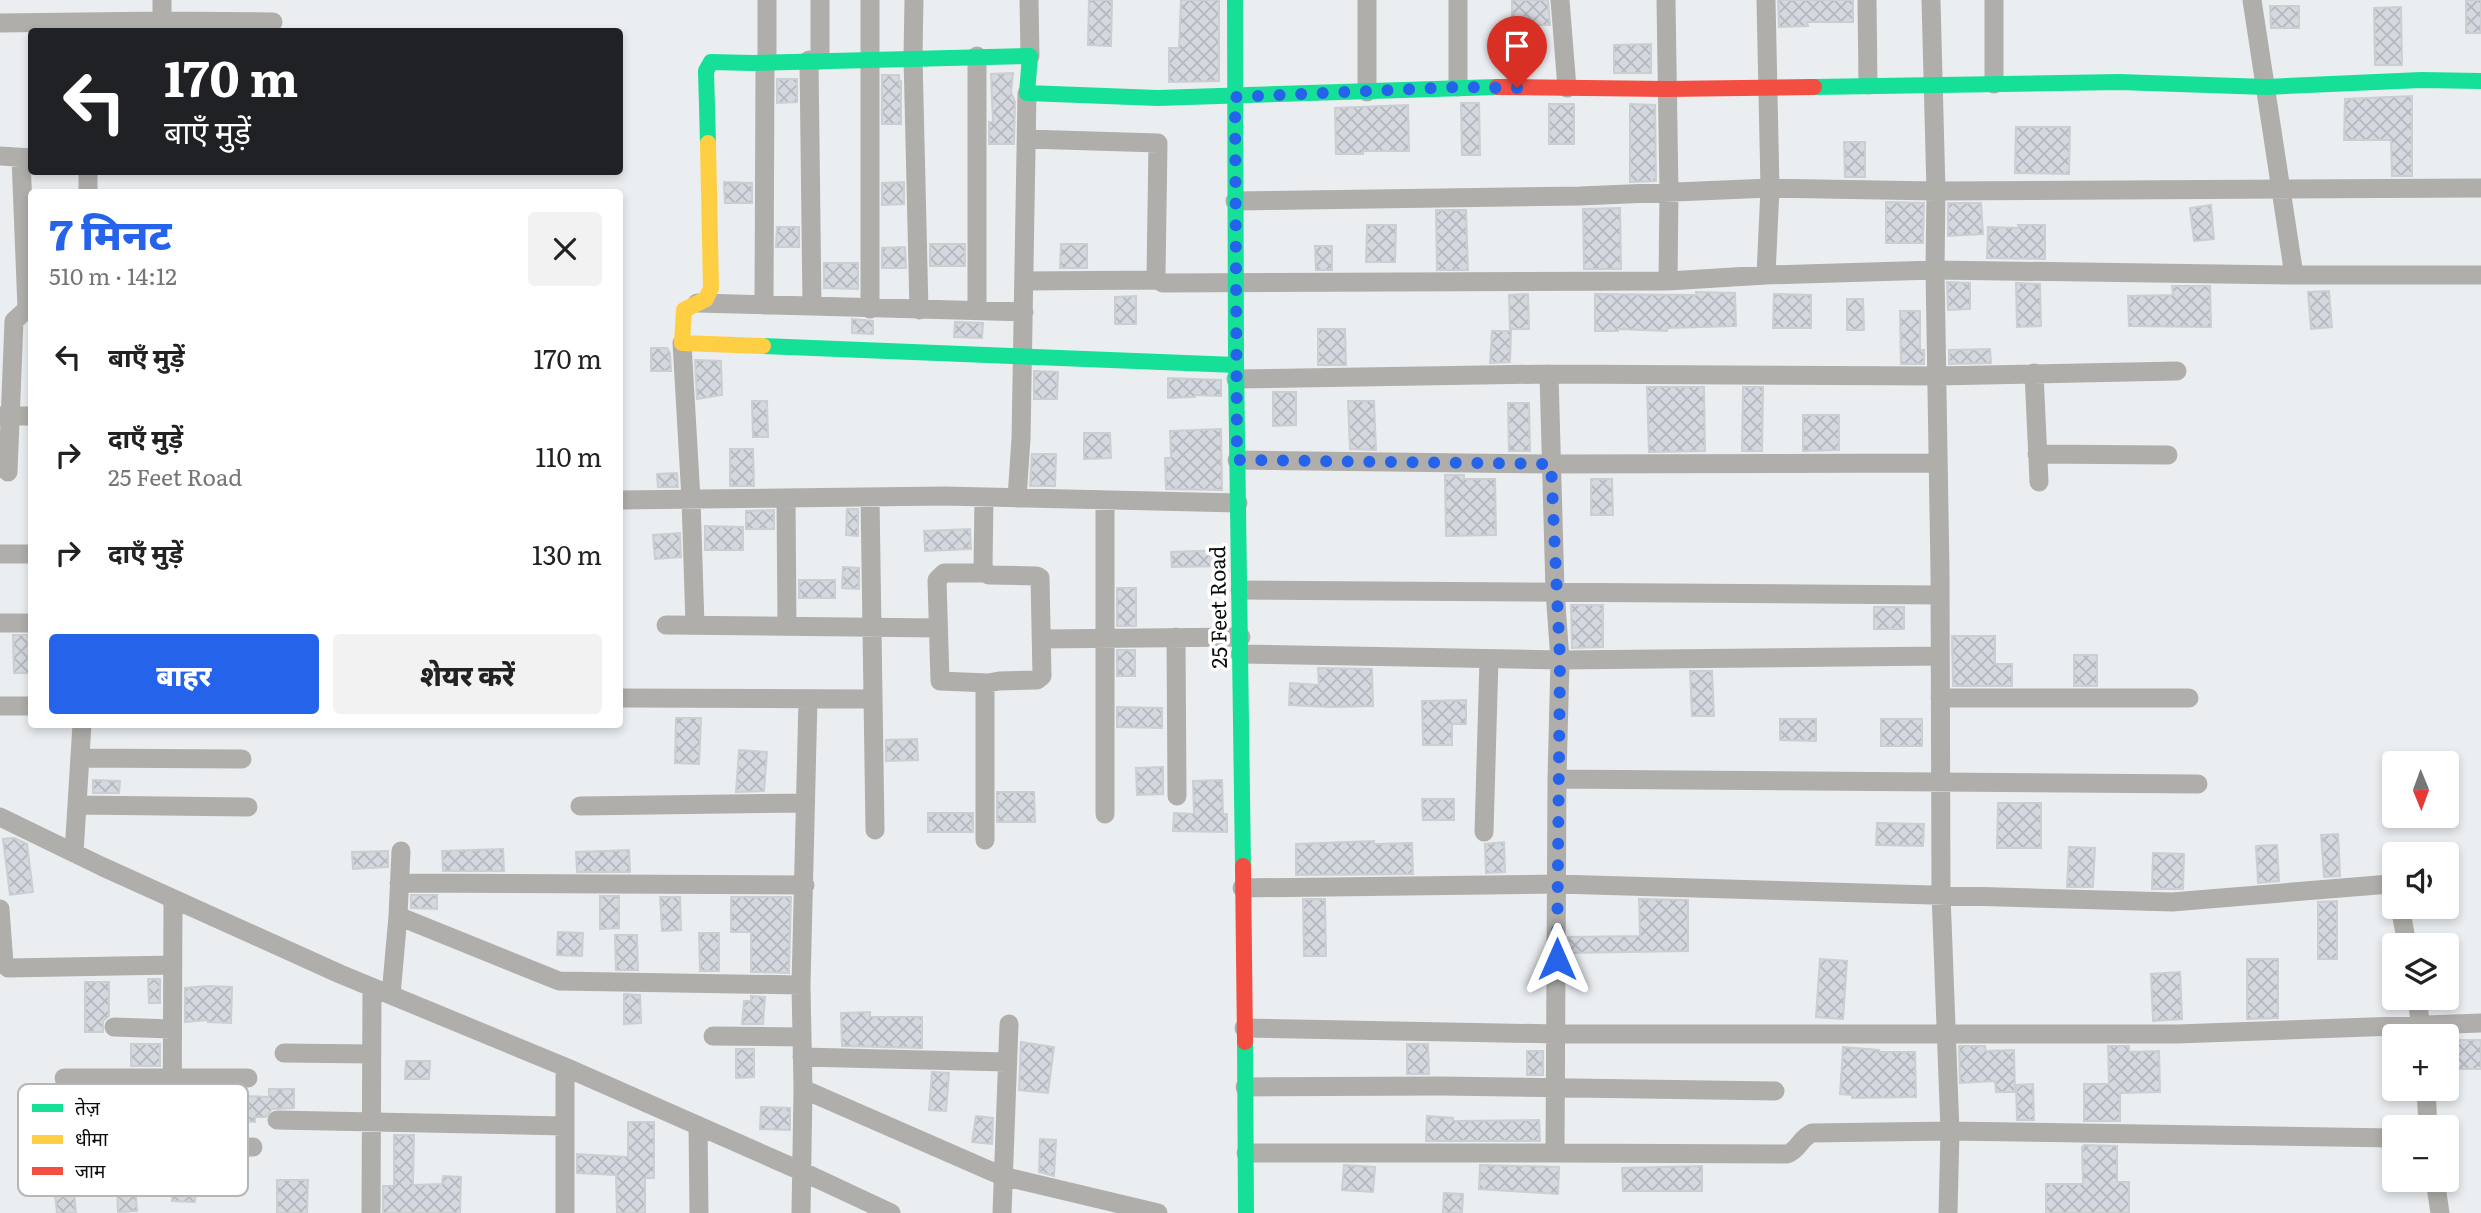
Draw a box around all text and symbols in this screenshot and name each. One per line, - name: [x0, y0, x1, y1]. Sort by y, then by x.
- pin: [1487, 16, 1547, 88]
- icon: arrive: [1498, 27, 1536, 65]
- text: 170 m: [164, 39, 298, 112]
- icon: left: [49, 56, 140, 147]
- text: बाएँ मुड़ें: [164, 106, 251, 154]
- text: 7 मिनट: [49, 201, 172, 263]
- button: close: [528, 212, 602, 286]
- text: 510 m · 14:12: [49, 258, 177, 292]
- text: बाएँ मुड़ें: [108, 336, 185, 375]
- icon: left: [49, 338, 87, 376]
- text: 170 m: [534, 338, 602, 377]
- text: दाएँ मुड़ें: [108, 417, 183, 456]
- icon: right: [49, 436, 87, 474]
- text: 110 m: [535, 436, 602, 475]
- text: 25 Feet Road: [108, 459, 242, 493]
- text: दाएँ मुड़ें: [108, 532, 183, 571]
- icon: right: [49, 534, 87, 572]
- text: 130 m: [532, 534, 602, 573]
- street label: 25 Feet Road: [1200, 545, 1233, 669]
- button: बाहर: [49, 634, 319, 714]
- button: शेयर करें: [333, 634, 602, 714]
- north arrow: [2382, 751, 2459, 828]
- map controls: [2382, 751, 2459, 1192]
- button: sound: [2382, 842, 2459, 919]
- position arrow: [1520, 922, 1594, 996]
- button: layers: [2382, 933, 2459, 1010]
- button: +: [2382, 1024, 2459, 1101]
- legend: [18, 1084, 248, 1196]
- text: तेज़: [75, 1093, 101, 1121]
- button: −: [2382, 1115, 2459, 1192]
- text: धीमा: [75, 1124, 109, 1152]
- text: जाम: [75, 1156, 106, 1184]

